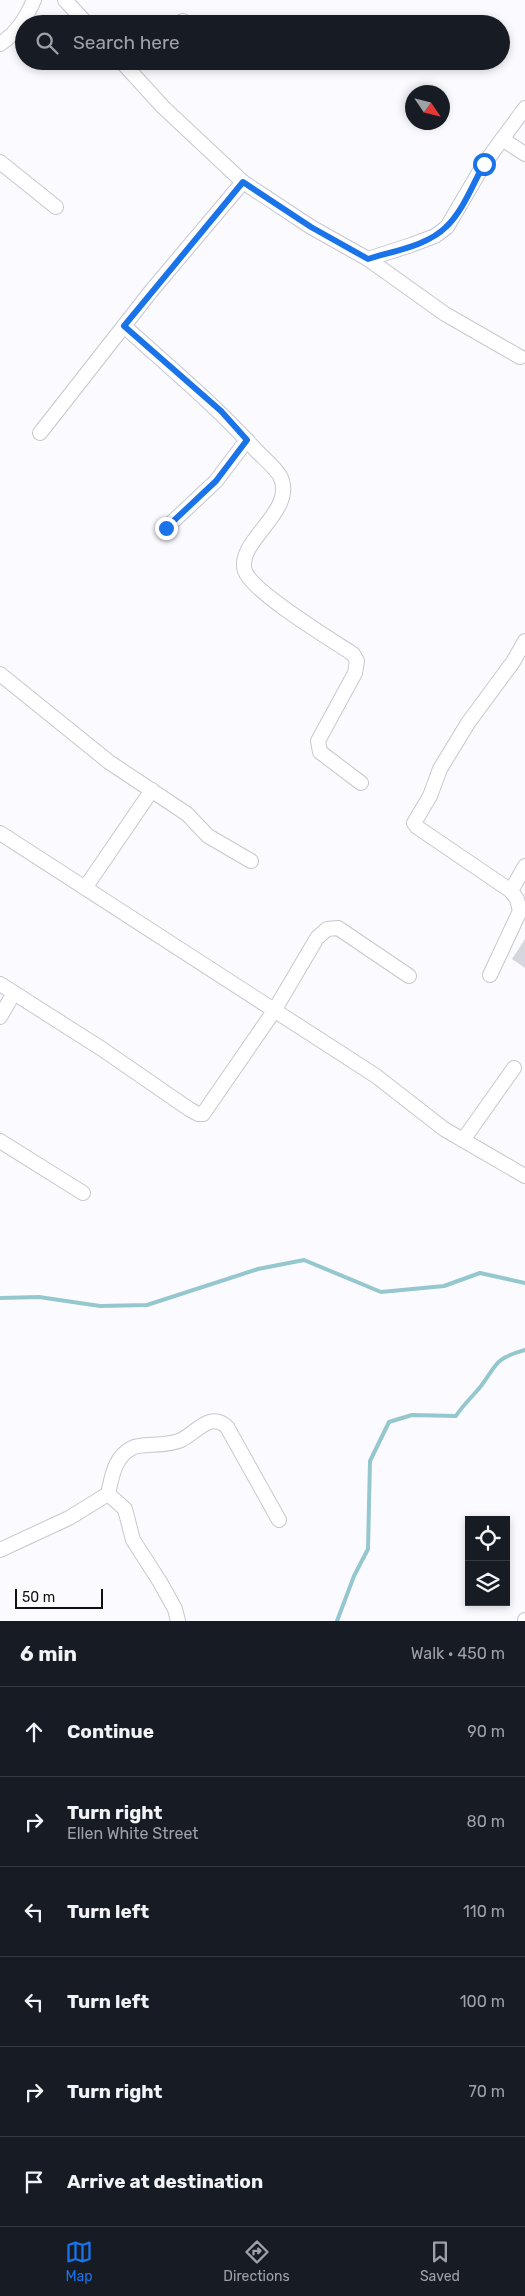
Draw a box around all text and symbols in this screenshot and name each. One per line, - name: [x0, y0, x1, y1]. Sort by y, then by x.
- search box: [15, 15, 510, 70]
- icon: search: [33, 29, 61, 57]
- text: Search here: [73, 31, 180, 54]
- north arrow: [405, 85, 450, 130]
- route start: [473, 153, 496, 176]
- route end: [155, 517, 178, 540]
- map controls: [465, 1516, 510, 1606]
- button: locate: [465, 1516, 510, 1561]
- button: layers: [465, 1561, 510, 1606]
- scale bar: [15, 1586, 102, 1609]
- text: 50 m: [22, 1589, 55, 1606]
- text: 6 min: [20, 1641, 77, 1666]
- text: Walk · 450 m: [411, 1644, 505, 1663]
- icon: ahead: [20, 1718, 48, 1746]
- text: Continue: [67, 1720, 154, 1743]
- text: 90 m: [467, 1722, 505, 1741]
- text: Turn right: [67, 1801, 162, 1824]
- icon: right: [20, 1808, 48, 1836]
- text: 80 m: [467, 1812, 505, 1831]
- text: Ellen White Street: [67, 1824, 199, 1843]
- icon: left: [20, 1898, 48, 1926]
- text: Turn left: [67, 1900, 149, 1923]
- text: 110 m: [463, 1902, 505, 1921]
- icon: left: [20, 1988, 48, 2016]
- text: Turn left: [67, 1990, 149, 2013]
- text: 100 m: [460, 1992, 505, 2011]
- icon: right: [20, 2078, 48, 2106]
- text: Turn right: [67, 2080, 162, 2103]
- text: 70 m: [468, 2082, 505, 2101]
- icon: arrive: [20, 2168, 48, 2196]
- text: Arrive at destination: [67, 2170, 263, 2193]
- tab: Map: [65, 2238, 93, 2285]
- tab: Directions: [223, 2238, 290, 2285]
- tab: Saved: [420, 2238, 460, 2285]

